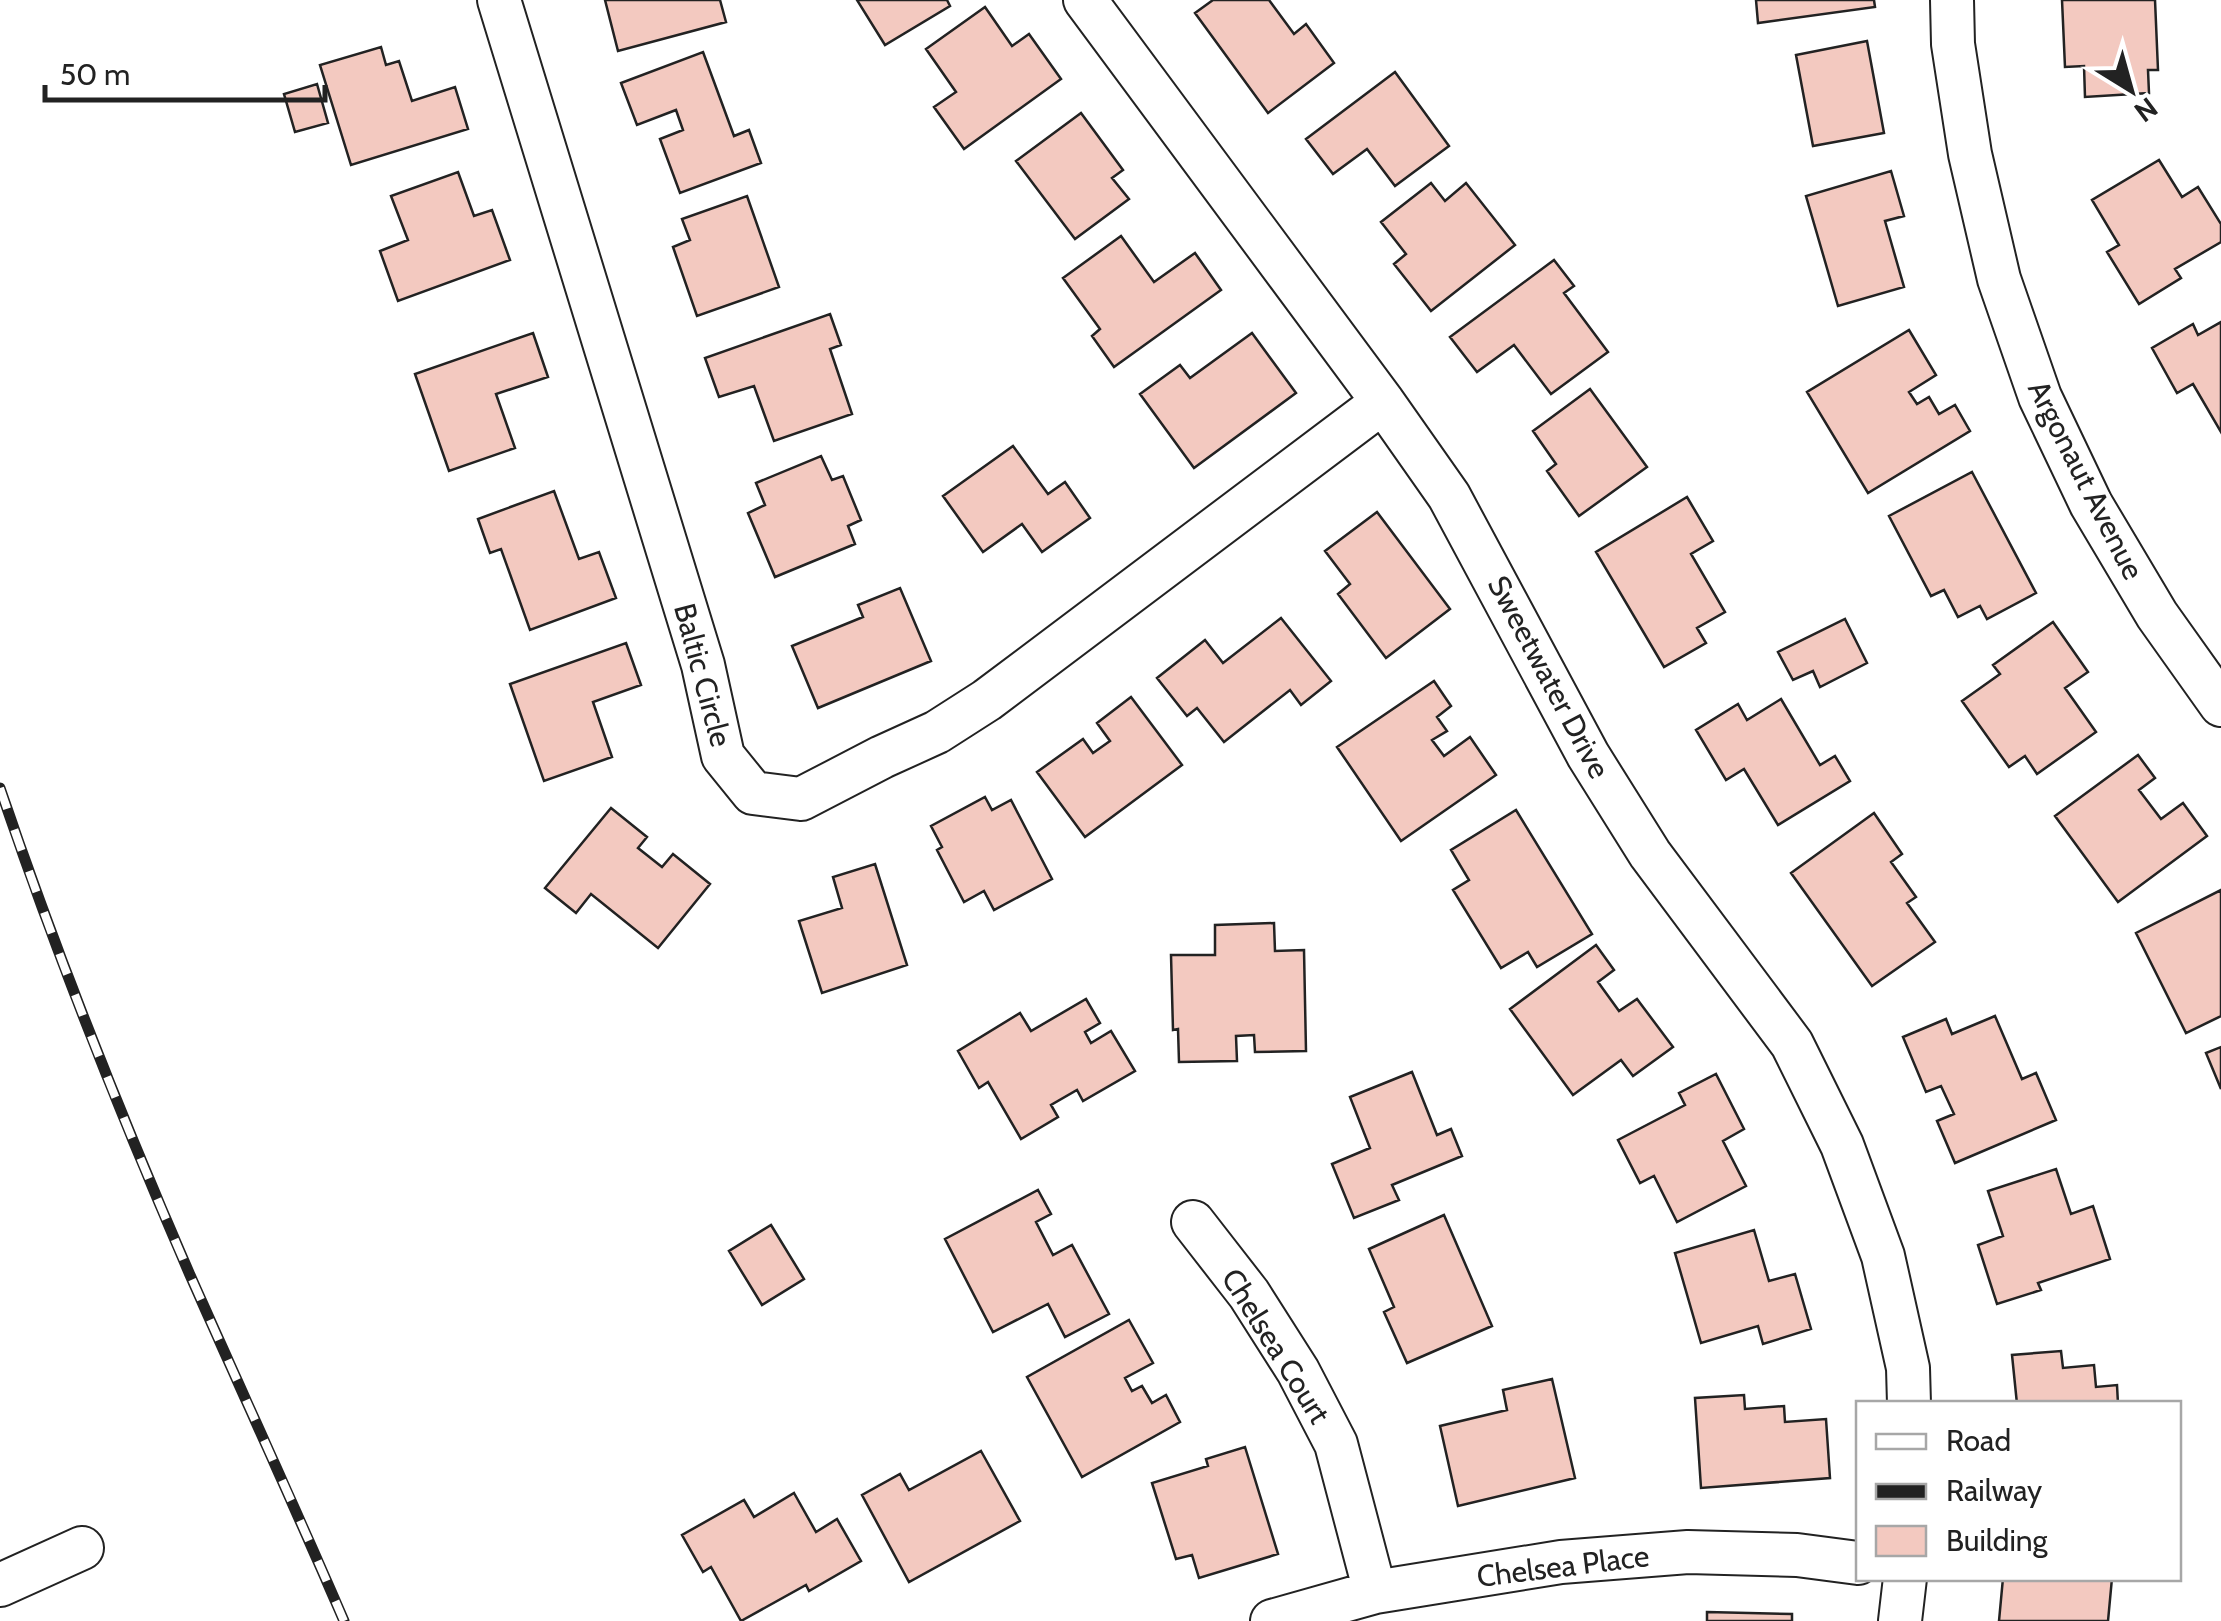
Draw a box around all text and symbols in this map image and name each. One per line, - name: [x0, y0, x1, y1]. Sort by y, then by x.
- scale bar: [45, 40, 325, 102]
- north arrow: [2081, 40, 2181, 140]
- text: 50 m: [60, 56, 130, 93]
- text: N: [2128, 90, 2164, 129]
- street label: Argonaut Avenue: [2020, 374, 2152, 586]
- street label: Sweetwater Drive: [1480, 569, 1618, 785]
- street label: Baltic Circle: [666, 599, 740, 751]
- street label: Chelsea Court: [1214, 1262, 1338, 1430]
- legend: [1856, 1401, 2181, 1581]
- text: Road: [1946, 1422, 2011, 1459]
- text: Railway: [1946, 1472, 2042, 1509]
- text: Building: [1946, 1522, 2049, 1559]
- street label: Chelsea Place: [1475, 1537, 1651, 1595]

